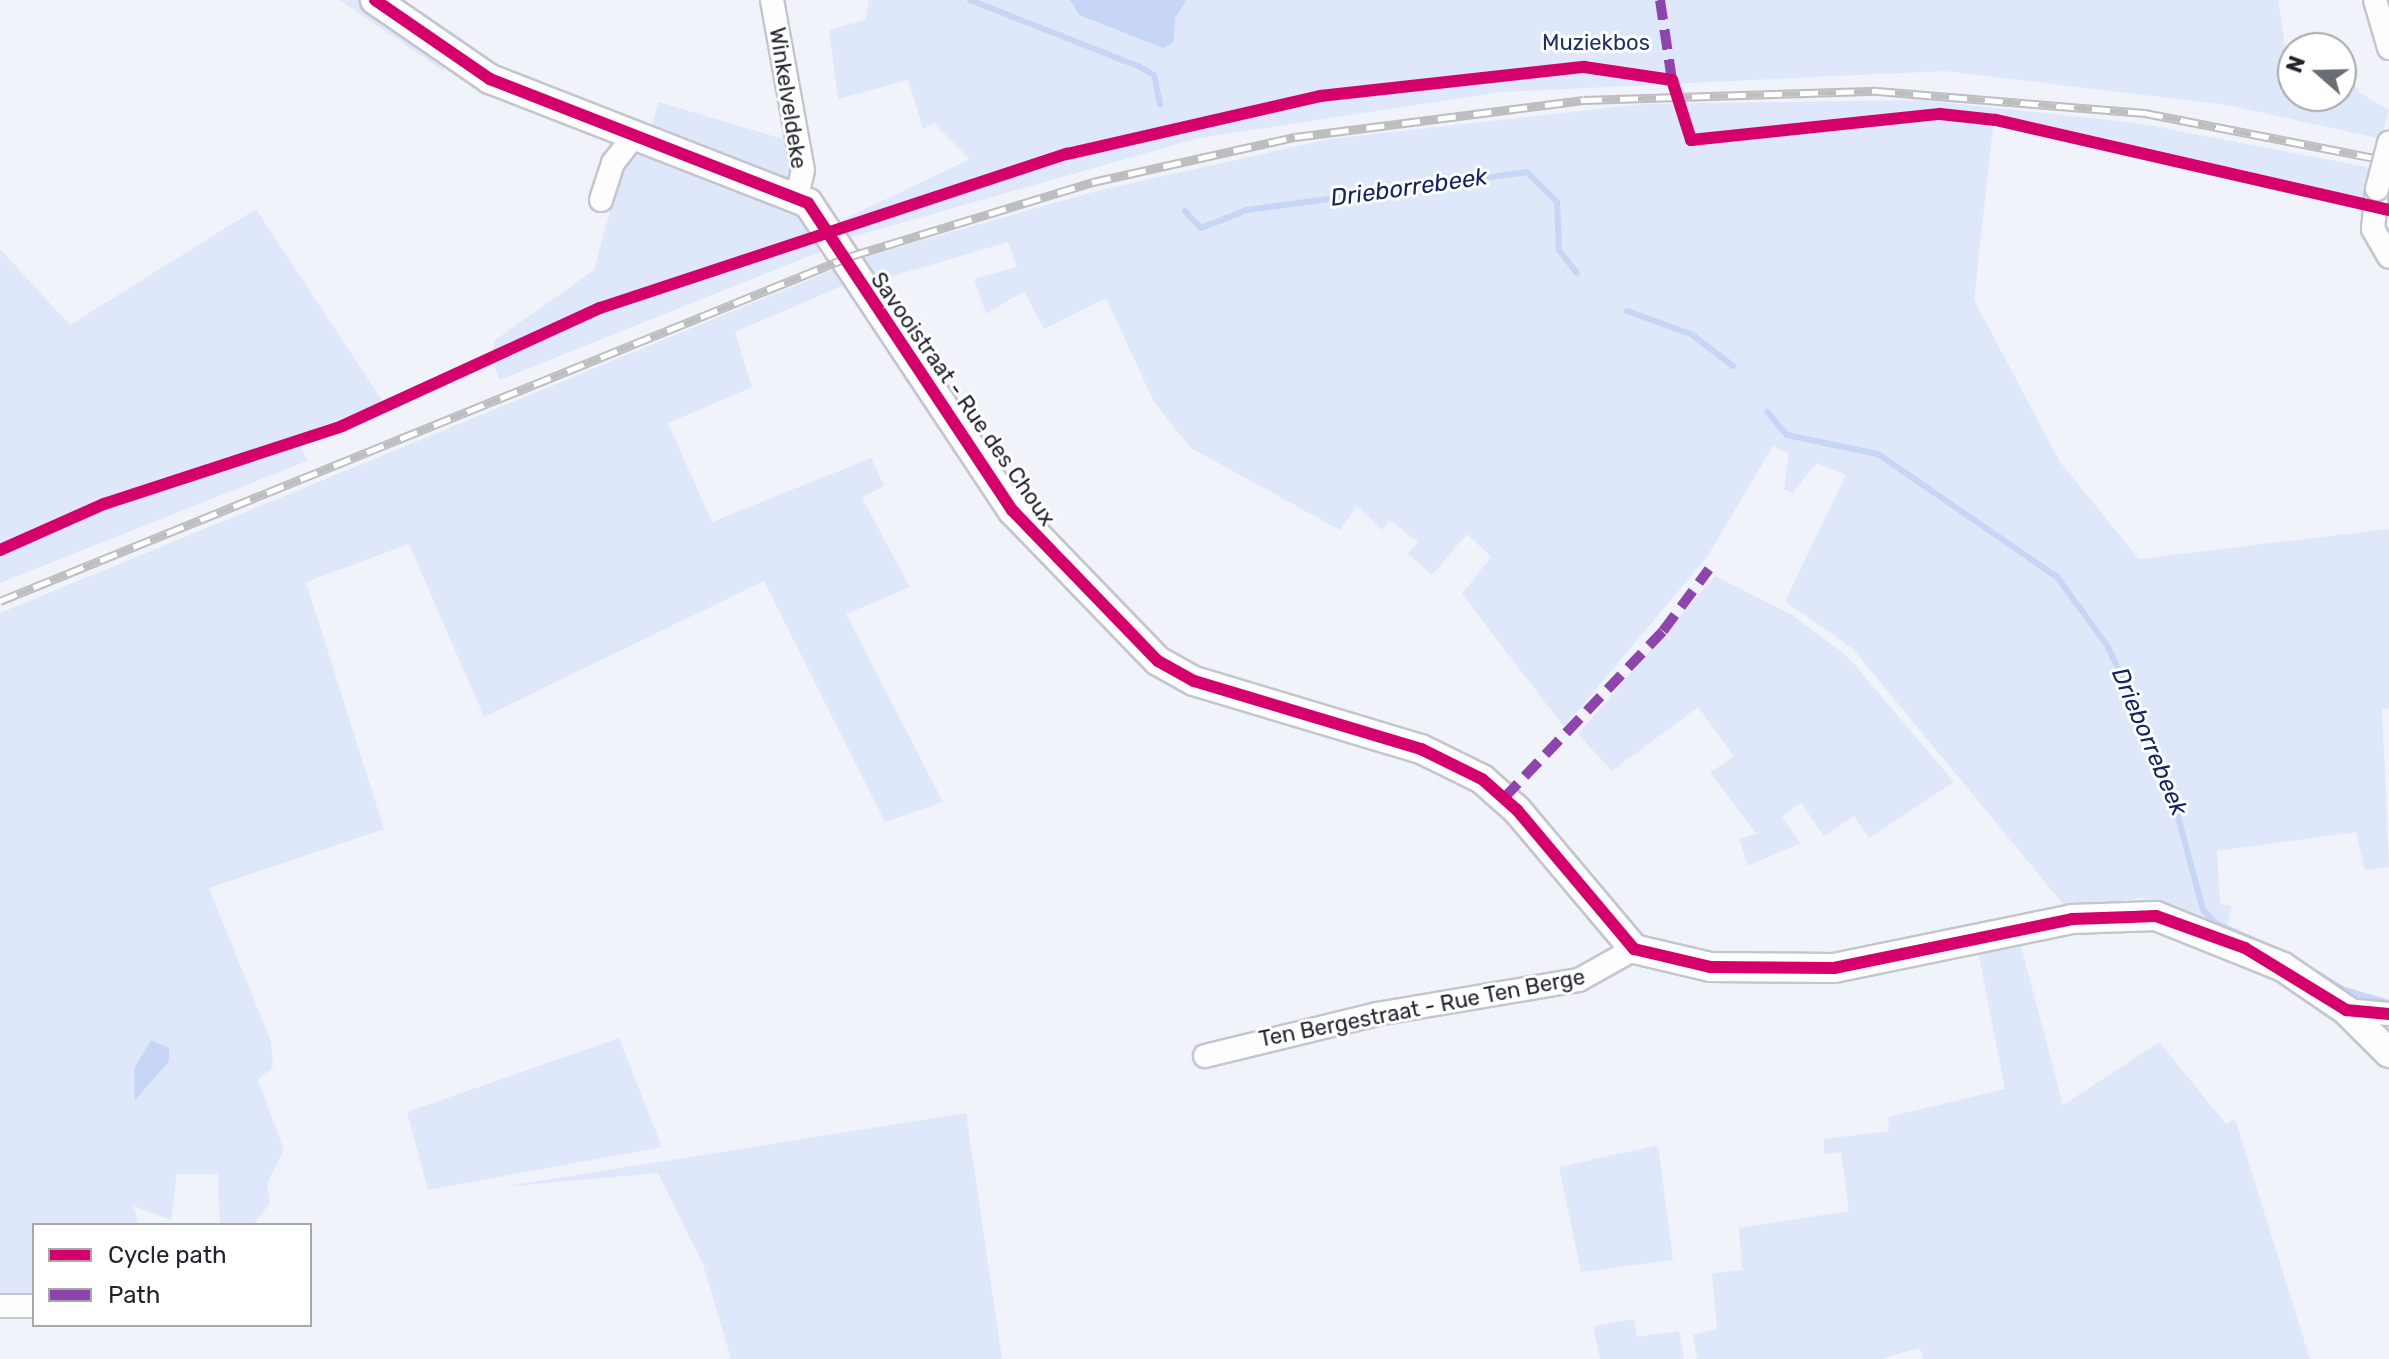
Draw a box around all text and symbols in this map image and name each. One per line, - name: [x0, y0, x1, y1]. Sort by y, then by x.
- street label: Winkelveldeke: [764, 25, 812, 171]
- park label: Muziekbos: [1542, 30, 1650, 56]
- north arrow: [2277, 32, 2357, 112]
- text: N: [2280, 52, 2311, 76]
- water label: Drieborrebeek: [1329, 163, 1489, 213]
- street label: Savooistraat - Rue des Choux: [865, 267, 1061, 531]
- water label: Drieborrebeek: [2105, 664, 2193, 820]
- street label: Ten Bergestraat - Rue Ten Berge: [1256, 963, 1588, 1053]
- legend: [32, 1223, 312, 1327]
- text: Cycle path: [108, 1241, 227, 1269]
- text: Path: [108, 1281, 160, 1309]

